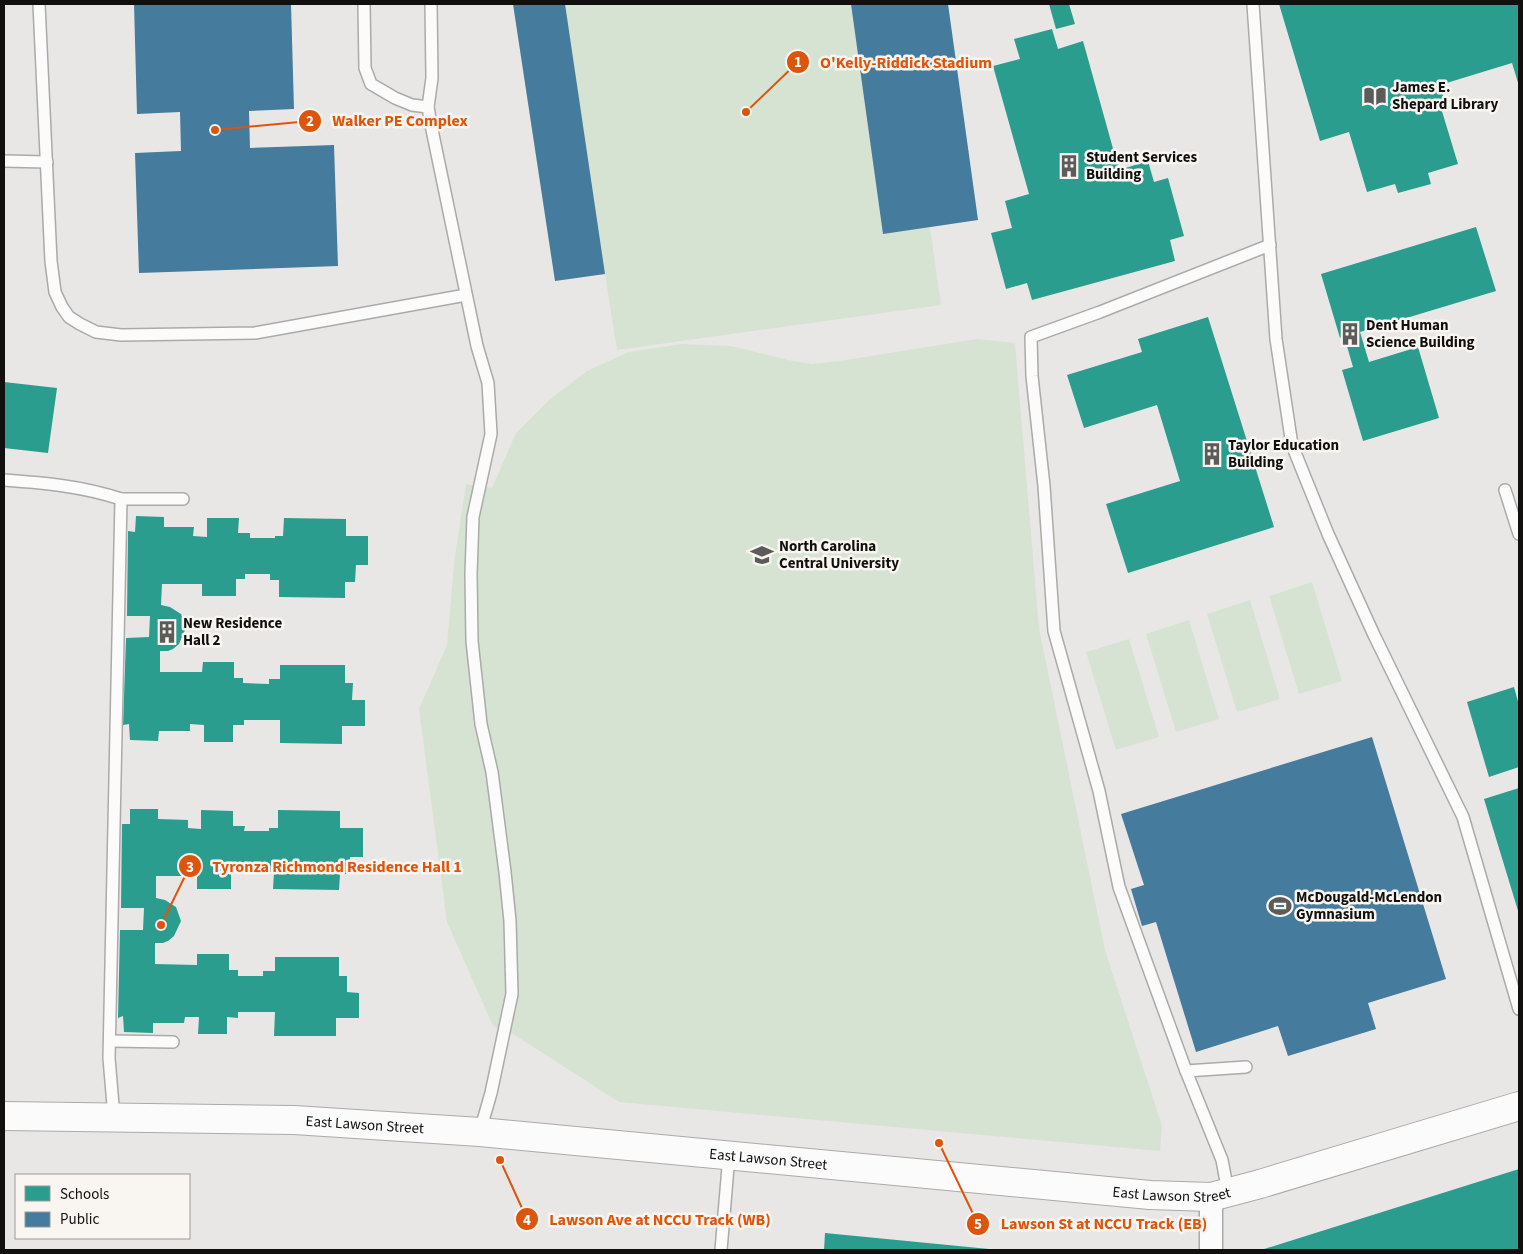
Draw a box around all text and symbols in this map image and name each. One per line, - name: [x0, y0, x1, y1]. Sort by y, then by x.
- callout: O'Kelly-Riddick Stadium: [785, 46, 1002, 77]
- text: 1: [794, 52, 802, 73]
- text: O'Kelly-Riddick Stadium: [820, 52, 992, 74]
- place label: James E. Shepard Library: [1392, 77, 1498, 115]
- library icon: James E. Shepard Library: [1362, 83, 1388, 109]
- callout: Walker PE Complex: [297, 105, 478, 136]
- text: Walker PE Complex: [332, 110, 468, 132]
- text: 2: [306, 111, 314, 132]
- place label: Student Services Building: [1086, 147, 1197, 185]
- building icon: Student Services Building: [1056, 153, 1082, 179]
- place label: Dent Human Science Building: [1366, 315, 1475, 353]
- building icon: Dent Human Science Building: [1337, 321, 1363, 347]
- place label: Taylor Education Building: [1228, 435, 1339, 473]
- building icon: Taylor Education Building: [1199, 441, 1225, 467]
- place label: North Carolina Central University: [779, 536, 899, 574]
- school or university icon: North Carolina Central University: [749, 542, 775, 568]
- place label: New Residence Hall 2: [183, 613, 282, 651]
- building icon: New Residence Hall 2: [154, 619, 180, 645]
- callout: Tyronza Richmond Residence Hall 1: [177, 851, 471, 882]
- text: Tyronza Richmond Residence Hall 1: [212, 856, 462, 878]
- text: 3: [186, 857, 194, 878]
- place label: McDougald-McLendon Gymnasium: [1296, 887, 1442, 925]
- sports icon: McDougald-McLendon Gymnasium: [1267, 893, 1293, 919]
- street label: East Lawson Street: [305, 1110, 425, 1139]
- street label: East Lawson Street: [708, 1143, 828, 1175]
- legend: [15, 1174, 190, 1239]
- street label: East Lawson Street: [1112, 1181, 1233, 1208]
- text: Schools: [60, 1184, 109, 1205]
- callout: Lawson Ave at NCCU Track (WB): [515, 1204, 781, 1235]
- callout: Lawson St at NCCU Track (EB): [966, 1208, 1217, 1239]
- text: Public: [60, 1209, 99, 1230]
- text: Lawson Ave at NCCU Track (WB): [549, 1209, 771, 1231]
- text: 4: [523, 1210, 531, 1231]
- text: Lawson St at NCCU Track (EB): [1001, 1213, 1207, 1235]
- text: 5: [974, 1214, 982, 1235]

